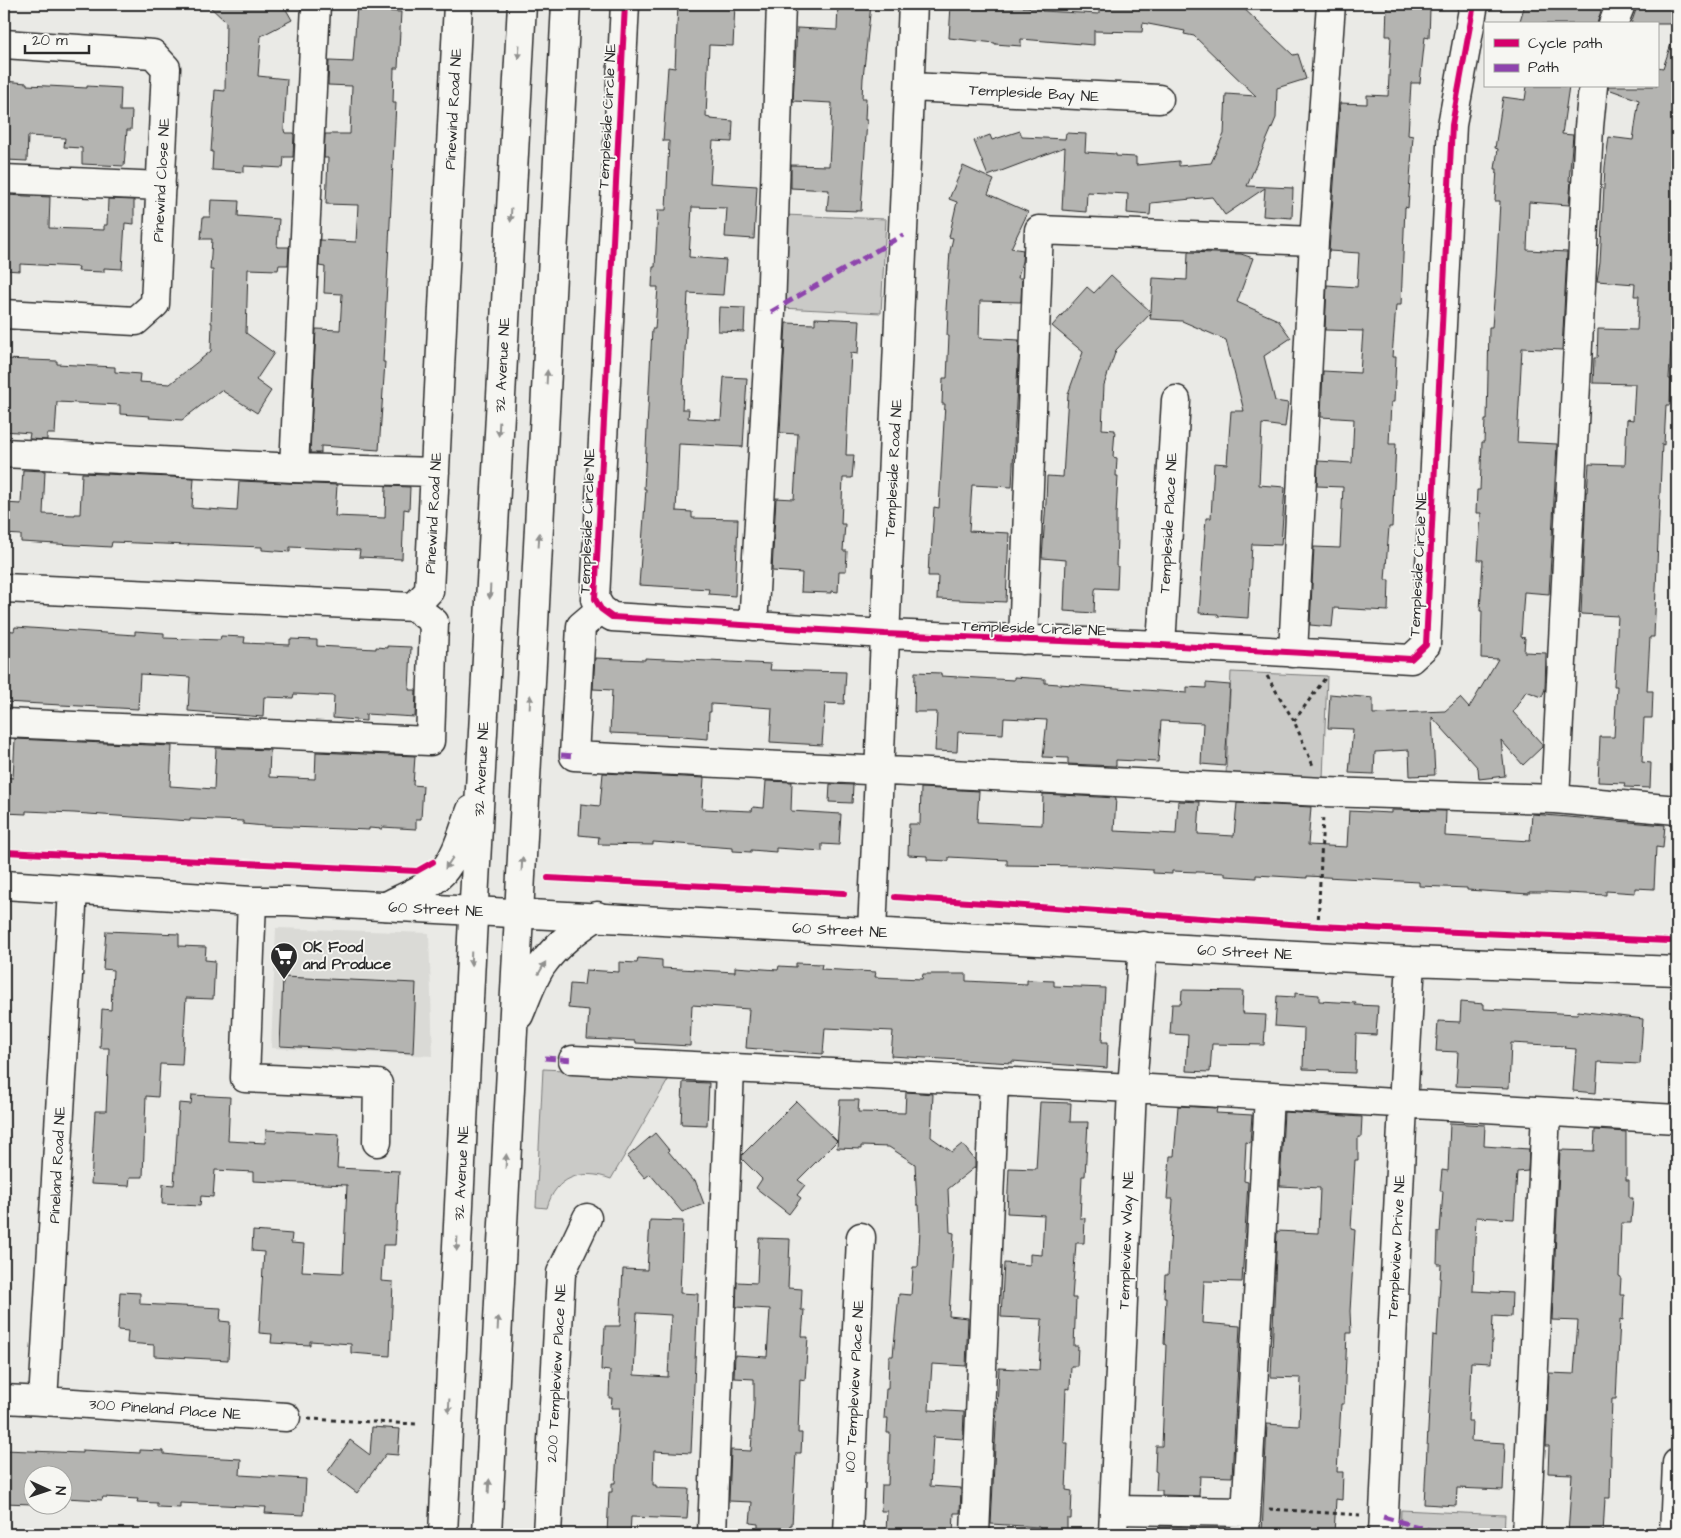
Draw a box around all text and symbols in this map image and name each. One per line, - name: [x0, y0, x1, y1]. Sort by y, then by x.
- scale bar: [25, 22, 89, 54]
- legend: [1484, 22, 1658, 88]
- text: 20 m: [32, 30, 68, 51]
- text: Cycle path: [1528, 33, 1603, 55]
- street label: Templeside Circle NE: [593, 43, 622, 189]
- one-way arrow: [515, 45, 523, 61]
- street label: Pinewind Road NE: [440, 48, 467, 170]
- text: Path: [1528, 57, 1559, 78]
- street label: Templeside Bay NE: [968, 80, 1100, 108]
- street label: Pinewind Close NE: [148, 117, 175, 243]
- one-way arrow: [506, 207, 514, 223]
- street label: 32 Avenue NE: [490, 317, 515, 413]
- one-way arrow: [543, 369, 551, 385]
- street label: Templeside Road NE: [879, 398, 908, 538]
- one-way arrow: [495, 422, 503, 438]
- street label: Templeside Circle NE: [574, 448, 601, 594]
- street label: Pinewind Road NE: [420, 452, 447, 574]
- street label: Templeside Place NE: [1154, 452, 1183, 594]
- street label: Templeside Circle NE: [1404, 491, 1433, 637]
- one-way arrow: [535, 531, 543, 547]
- one-way arrow: [486, 584, 494, 600]
- street label: Templeside Circle NE: [961, 615, 1107, 642]
- one-way arrow: [527, 694, 535, 710]
- street label: 32 Avenue NE: [469, 721, 494, 817]
- one-way arrow: [444, 856, 454, 869]
- one-way arrow: [518, 856, 526, 872]
- street label: 60 Street NE: [388, 897, 484, 922]
- street label: 60 Street NE: [792, 918, 888, 943]
- place label: OK Food and Produce: [302, 937, 391, 975]
- street label: 60 Street NE: [1197, 940, 1293, 965]
- supermarket icon: OK Food and Produce: [269, 941, 299, 980]
- one-way arrow: [467, 952, 475, 968]
- one-way arrow: [537, 961, 546, 974]
- street label: Pineland Road NE: [44, 1106, 71, 1224]
- street label: 32 Avenue NE: [449, 1125, 474, 1221]
- one-way arrow: [503, 1153, 511, 1169]
- street label: Templeview Way NE: [1114, 1170, 1140, 1310]
- street label: Templeview Drive NE: [1382, 1174, 1411, 1320]
- one-way arrow: [453, 1236, 461, 1252]
- street label: 200 Templeview Place NE: [541, 1283, 572, 1463]
- street label: 100 Templeview Place NE: [839, 1299, 870, 1473]
- one-way arrow: [494, 1315, 502, 1331]
- street label: 300 Pineland Place NE: [88, 1394, 242, 1425]
- one-way arrow: [444, 1399, 452, 1415]
- north arrow: [22, 1466, 72, 1516]
- one-way arrow: [486, 1477, 494, 1493]
- text: N: [50, 1486, 70, 1496]

